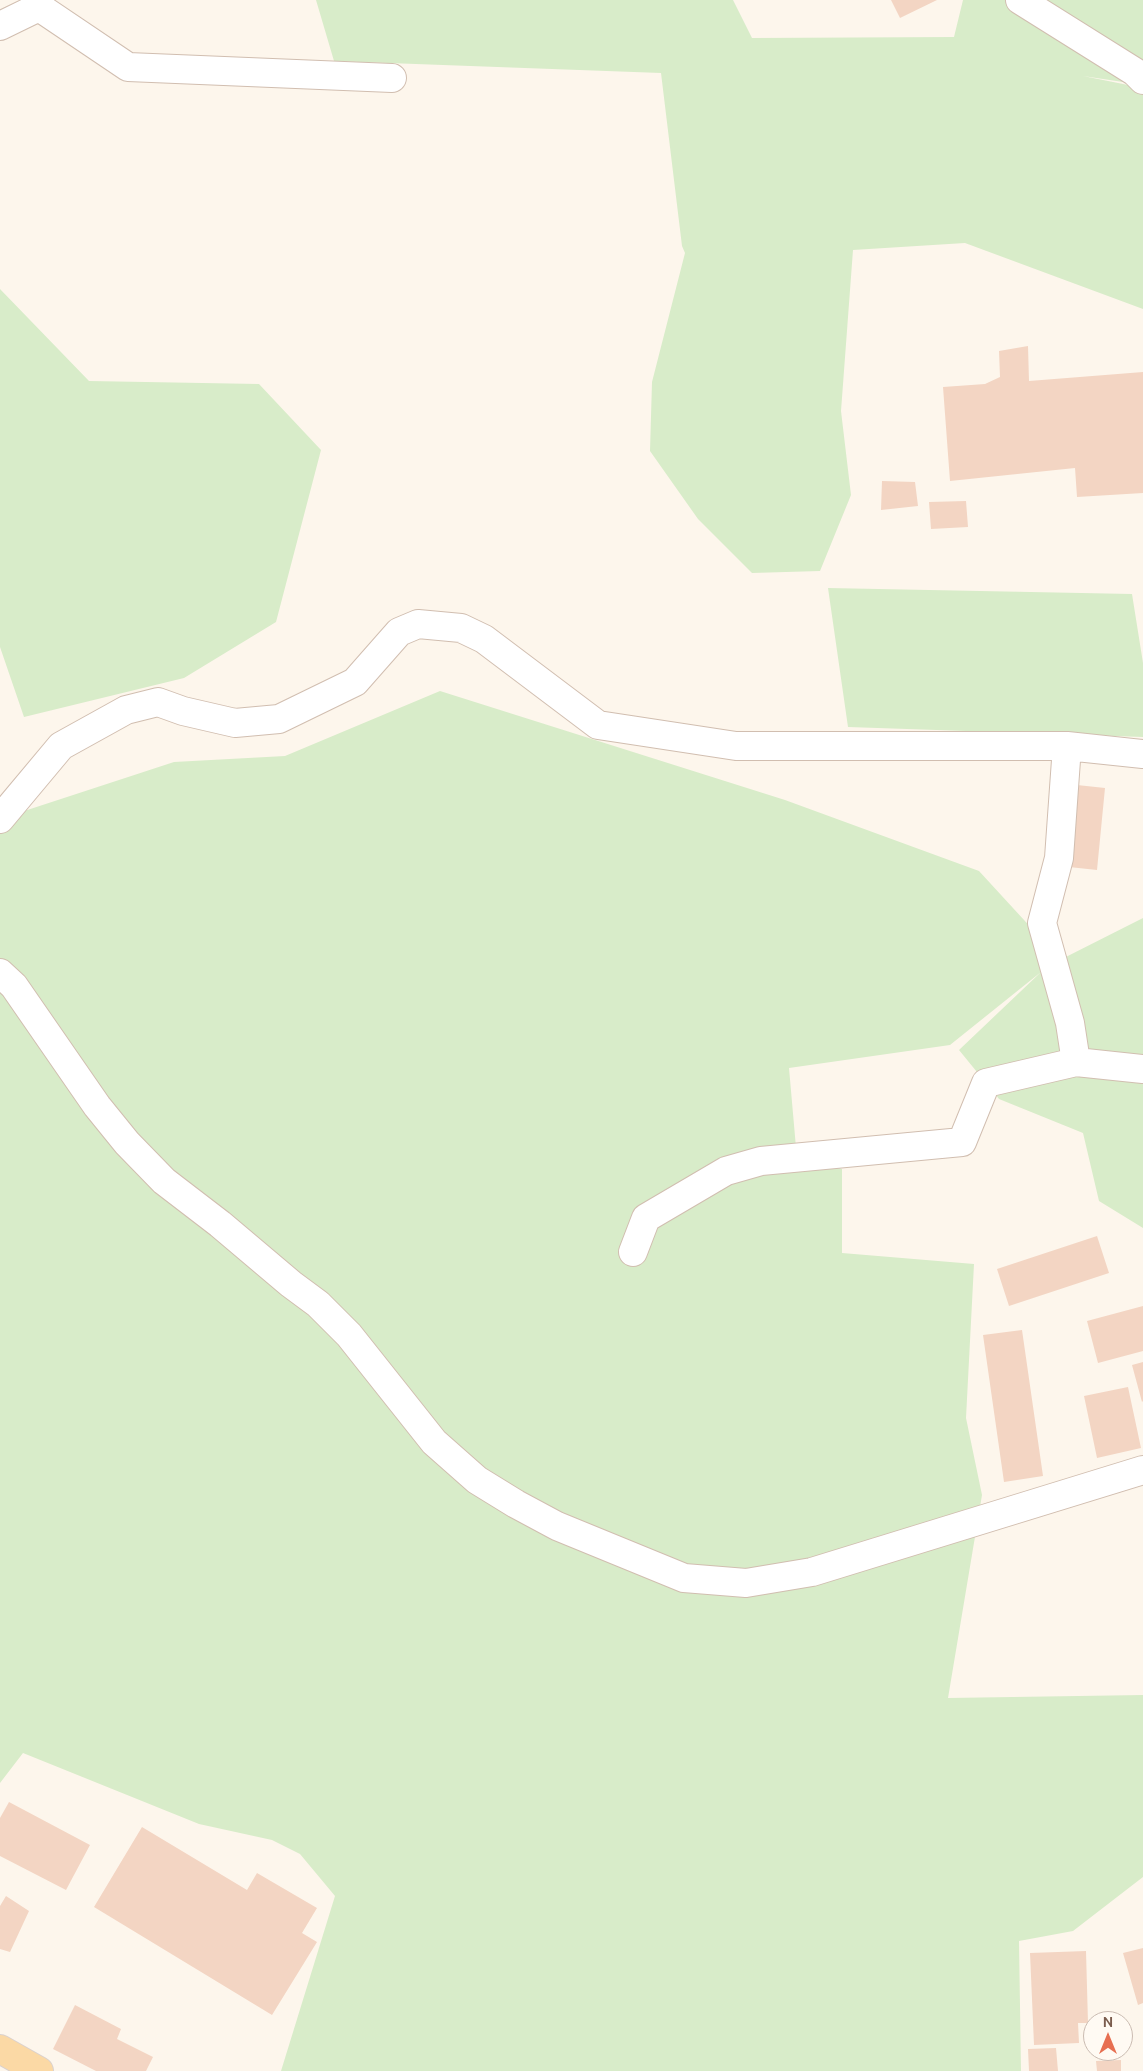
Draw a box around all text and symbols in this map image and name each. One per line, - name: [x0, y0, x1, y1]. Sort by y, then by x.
- north arrow: [1083, 2011, 1133, 2061]
- text: N: [1103, 2014, 1113, 2030]

